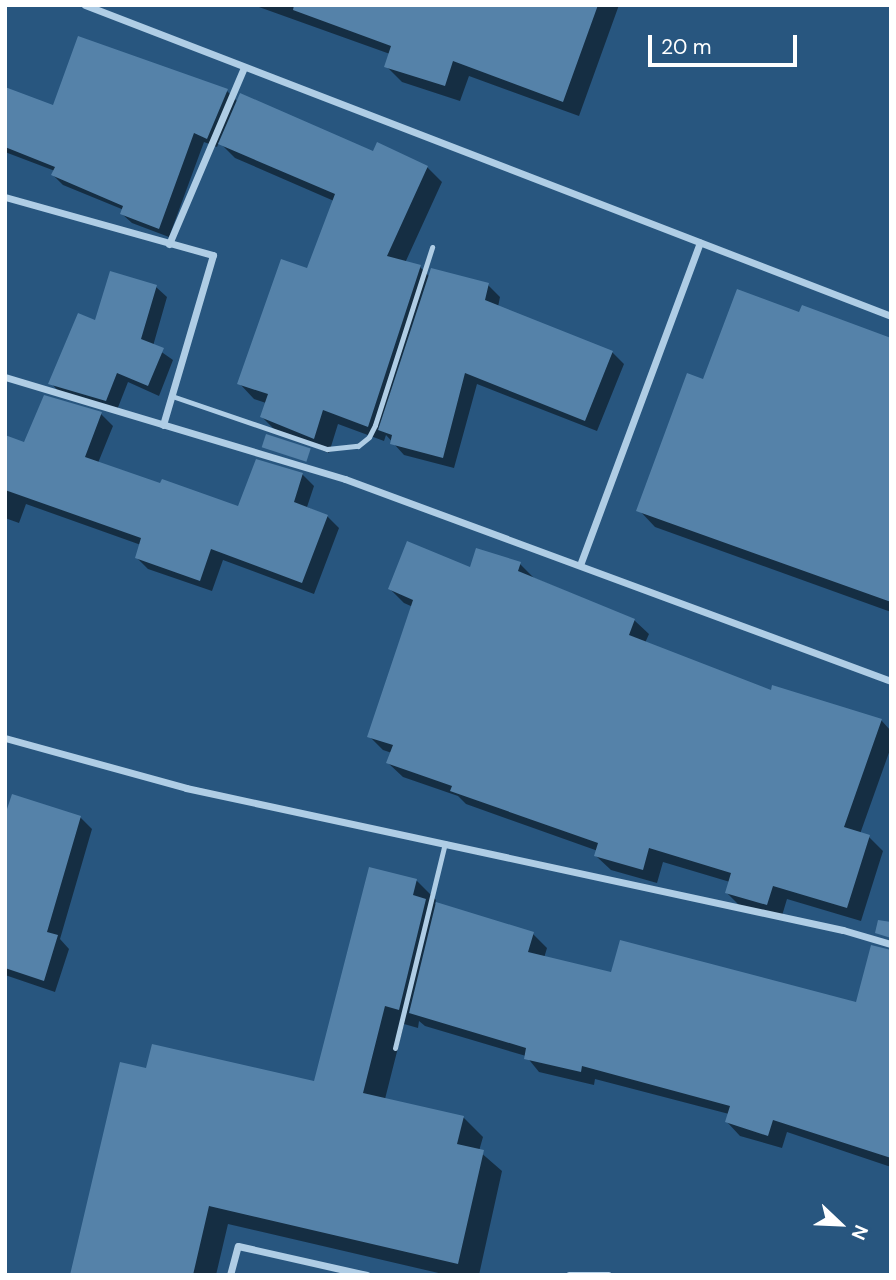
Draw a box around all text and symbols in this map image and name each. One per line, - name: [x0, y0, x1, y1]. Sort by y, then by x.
- scale bar: [651, 21, 800, 65]
- text: 20 m: [661, 33, 712, 61]
- north arrow: [805, 1189, 875, 1259]
- text: N: [846, 1221, 874, 1244]

